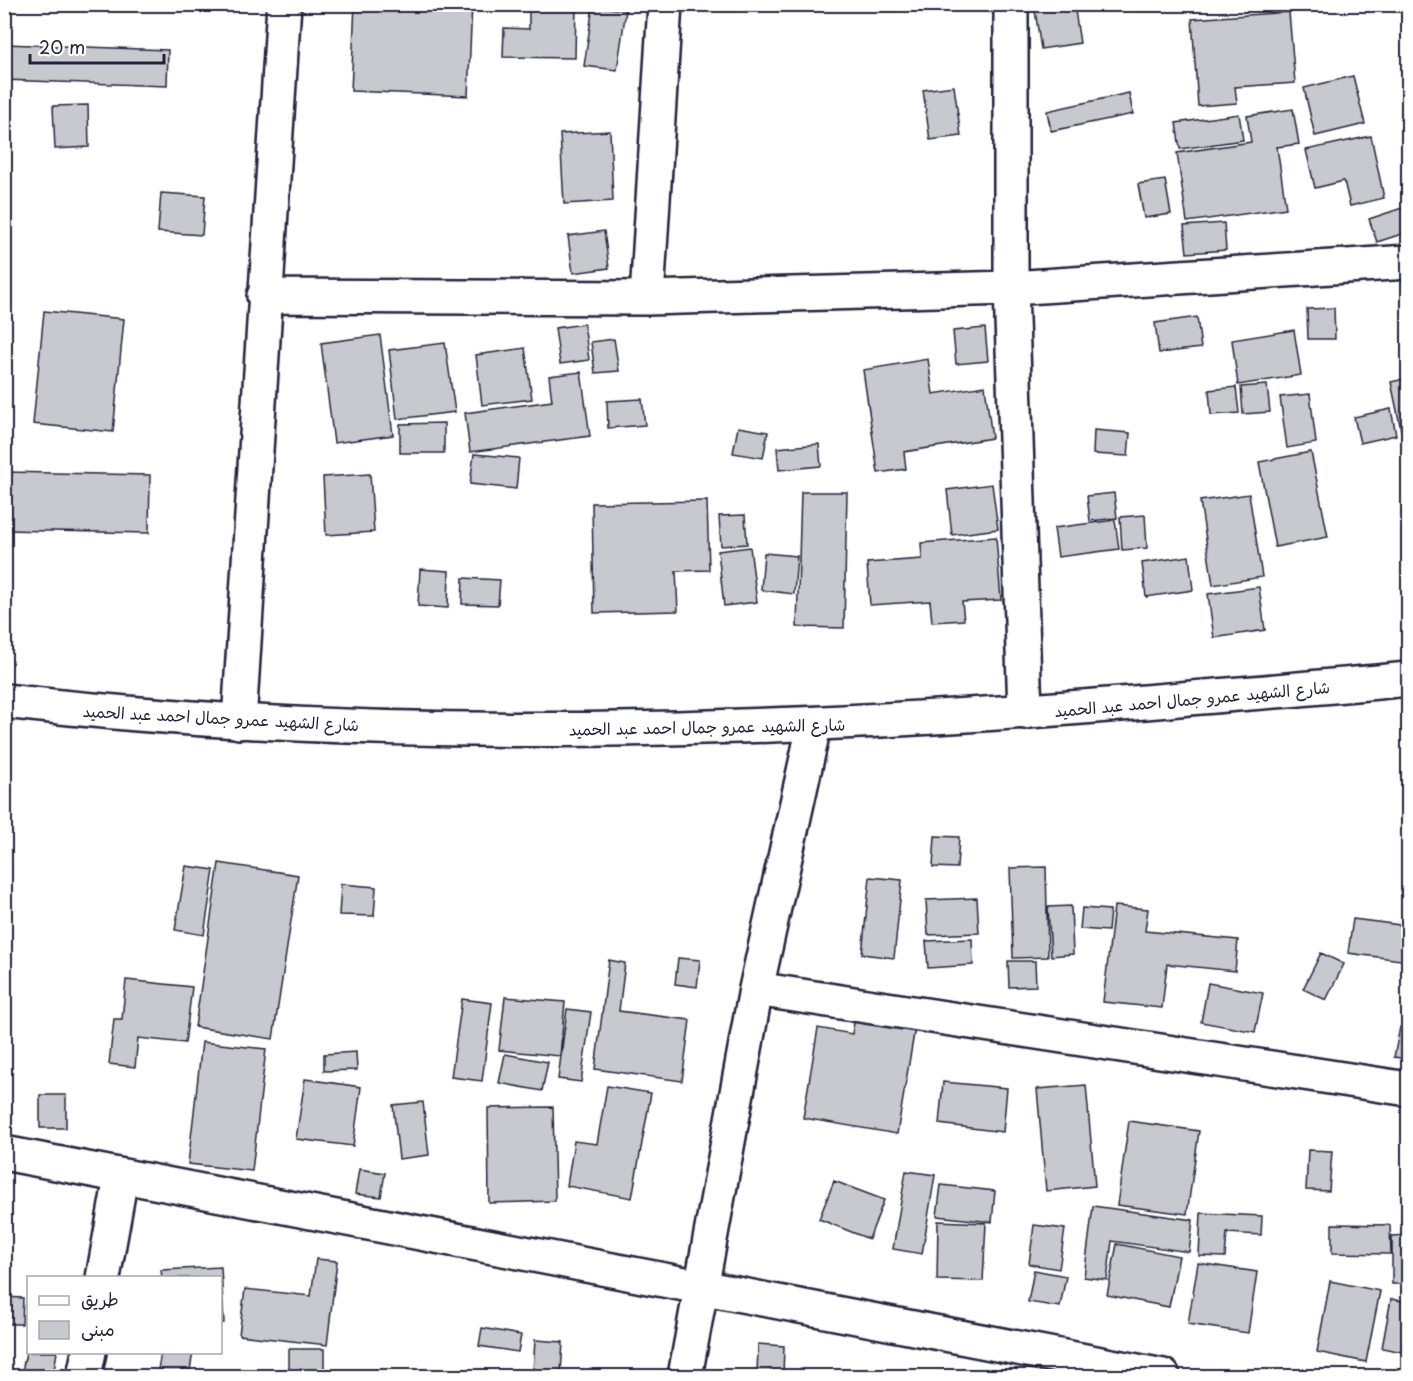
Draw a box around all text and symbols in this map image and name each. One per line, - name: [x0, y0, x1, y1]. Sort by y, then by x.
- scale bar: [30, 27, 164, 65]
- text: 20 m: [39, 33, 85, 60]
- street label: شارع الشهيد عمرو جمال احمد عبد الحميد: [1053, 674, 1331, 723]
- street label: شارع الشهيد عمرو جمال احمد عبد الحميد: [82, 698, 360, 737]
- street label: شارع الشهيد عمرو جمال احمد عبد الحميد: [569, 712, 845, 741]
- legend: [27, 1276, 222, 1354]
- text: طريق: [81, 1285, 119, 1312]
- text: مبنى: [81, 1315, 115, 1342]

